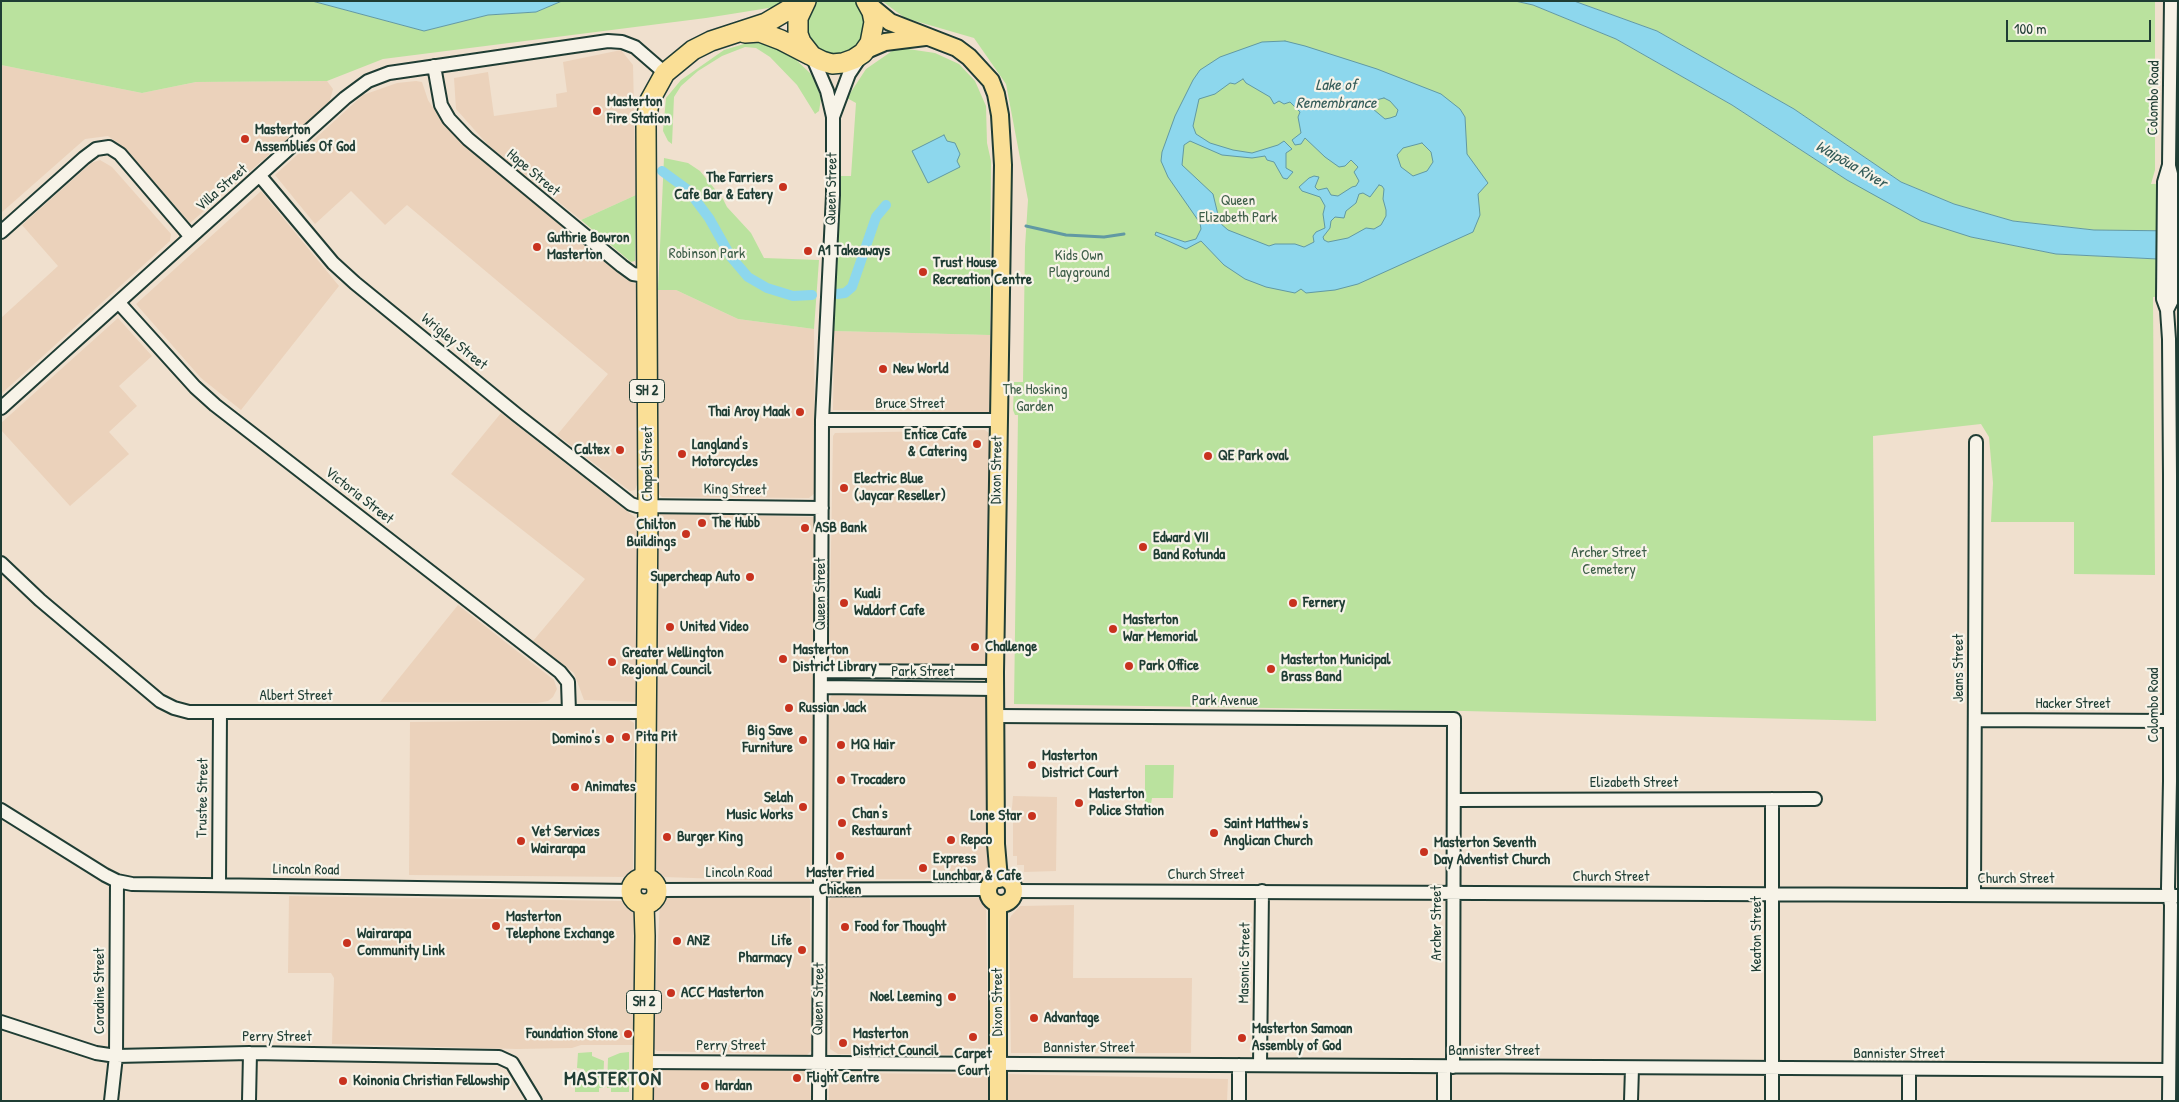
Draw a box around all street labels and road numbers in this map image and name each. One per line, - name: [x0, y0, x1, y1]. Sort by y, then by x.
- street label: Colombo Road: [2144, 60, 2164, 136]
- street label: Hope Street: [503, 146, 563, 200]
- street label: Queen Street: [822, 152, 842, 226]
- street label: Villa Street: [193, 161, 251, 215]
- street label: Wrigley Street: [417, 310, 491, 374]
- road number: SH 2: [630, 380, 664, 402]
- street label: Bruce Street: [875, 395, 945, 413]
- street label: Chapel Street: [639, 426, 657, 502]
- street label: Dixon Street: [987, 436, 1007, 504]
- street label: Victoria Street: [321, 464, 397, 528]
- street label: King Street: [703, 480, 767, 500]
- street label: Queen Street: [812, 558, 830, 630]
- street label: Jeans Street: [1950, 634, 1968, 702]
- street label: Park Street: [891, 663, 955, 681]
- street label: Colombo Road: [2145, 668, 2163, 742]
- street label: Albert Street: [260, 687, 332, 705]
- street label: Park Avenue: [1192, 692, 1258, 710]
- street label: Hacker Street: [2035, 695, 2111, 713]
- street label: Trustee Street: [193, 758, 213, 838]
- street label: Elizabeth Street: [1590, 774, 1678, 792]
- street label: Lincoln Road: [273, 860, 339, 880]
- street label: Lincoln Road: [706, 864, 772, 882]
- street label: Church Street: [1168, 866, 1244, 884]
- street label: Church Street: [1573, 868, 1649, 886]
- street label: Church Street: [1978, 870, 2054, 888]
- street label: Archer Street: [1428, 885, 1446, 961]
- street label: Keaton Street: [1748, 896, 1766, 972]
- street label: Masonic Street: [1235, 922, 1255, 1004]
- street label: Coradine Street: [91, 948, 109, 1034]
- street label: Queen Street: [809, 962, 829, 1036]
- street label: Dixon Street: [989, 968, 1007, 1036]
- road number: SH 2: [626, 990, 662, 1014]
- street label: Perry Street: [242, 1028, 312, 1046]
- street label: Perry Street: [696, 1037, 766, 1055]
- street label: Bannister Street: [1043, 1039, 1135, 1057]
- street label: Bannister Street: [1448, 1042, 1540, 1060]
- street label: Bannister Street: [1853, 1045, 1945, 1063]

